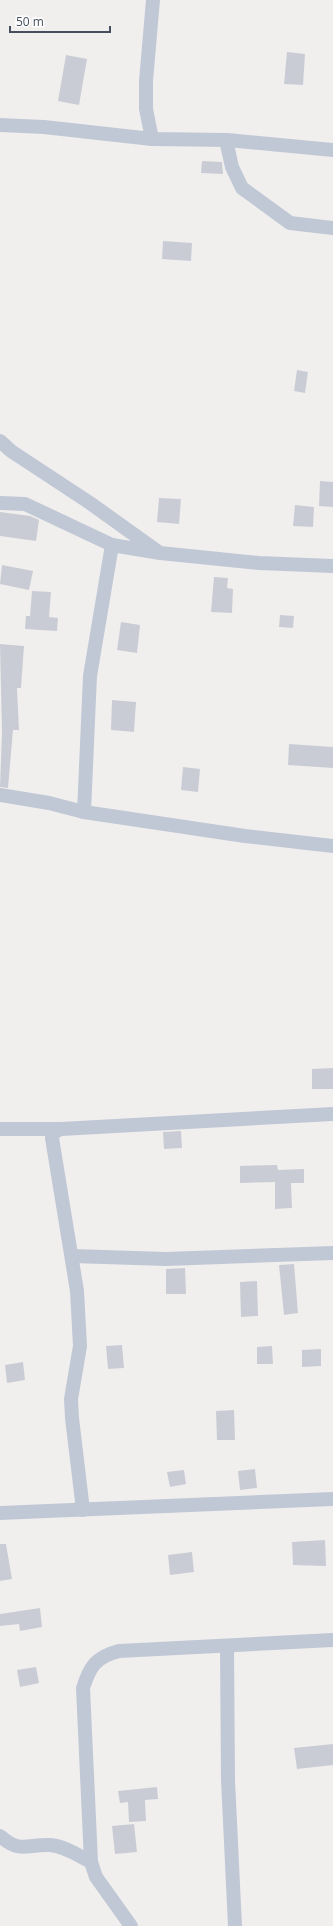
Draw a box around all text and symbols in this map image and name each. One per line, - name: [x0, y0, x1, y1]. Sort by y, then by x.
- scale bar: [10, 8, 110, 34]
- text: 50 m: [16, 13, 44, 30]

